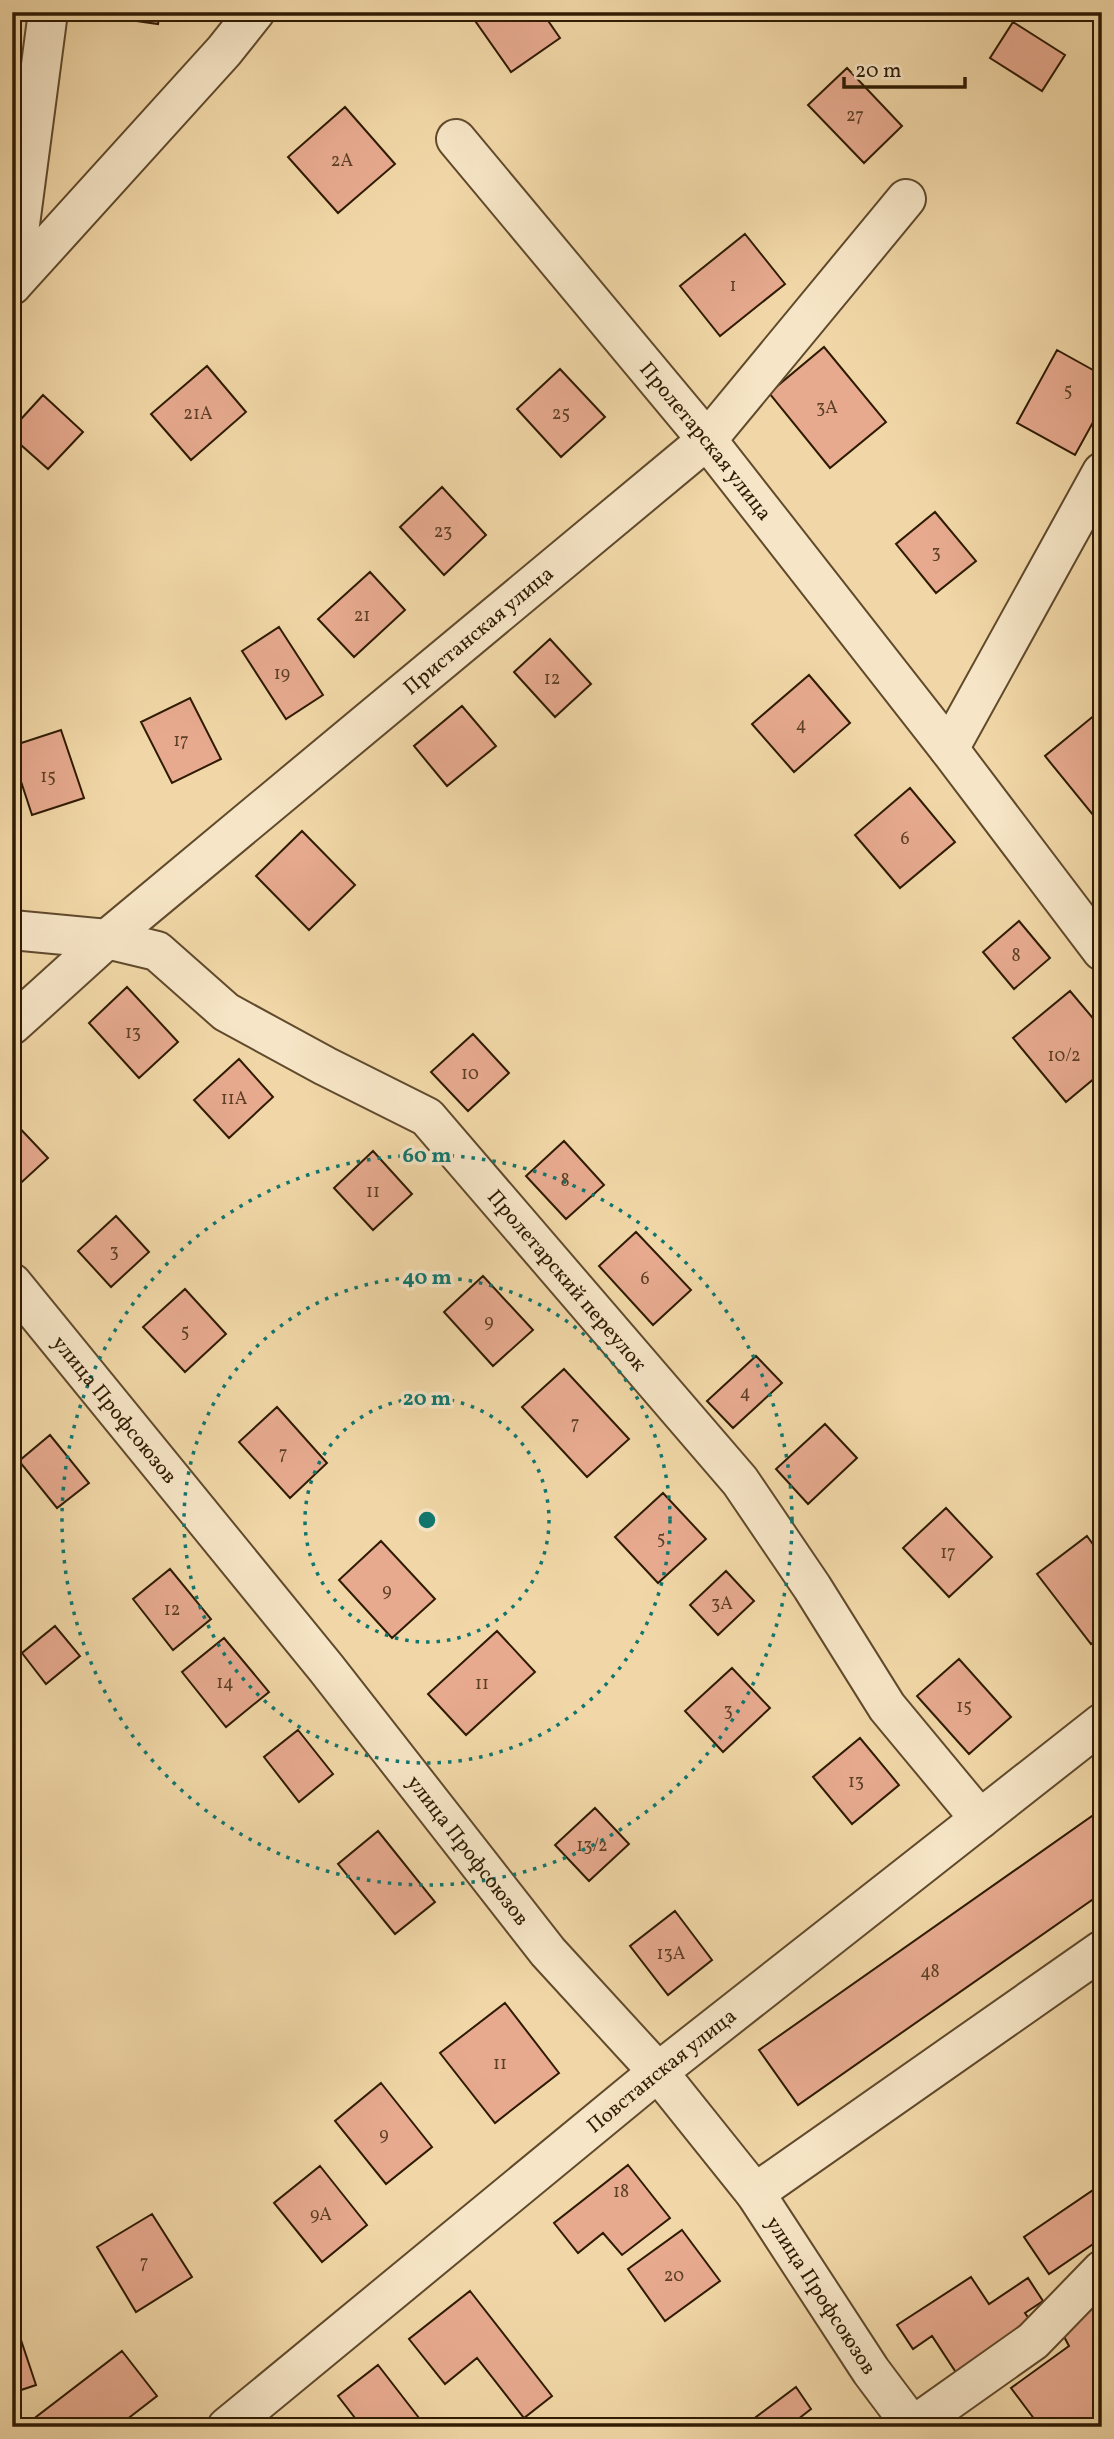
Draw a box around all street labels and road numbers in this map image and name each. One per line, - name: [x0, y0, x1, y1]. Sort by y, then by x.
- street label: Пролетарская улица: [632, 356, 778, 527]
- street label: Пристанская улица: [398, 560, 561, 703]
- street label: Пролетарский переулок: [480, 1184, 653, 1378]
- street label: улица Профсоюзов: [45, 1330, 183, 1491]
- street label: улица Профсоюзов: [399, 1770, 535, 1932]
- street label: Повстанская улица: [581, 2002, 743, 2141]
- street label: улица Профсоюзов: [758, 2211, 883, 2381]

